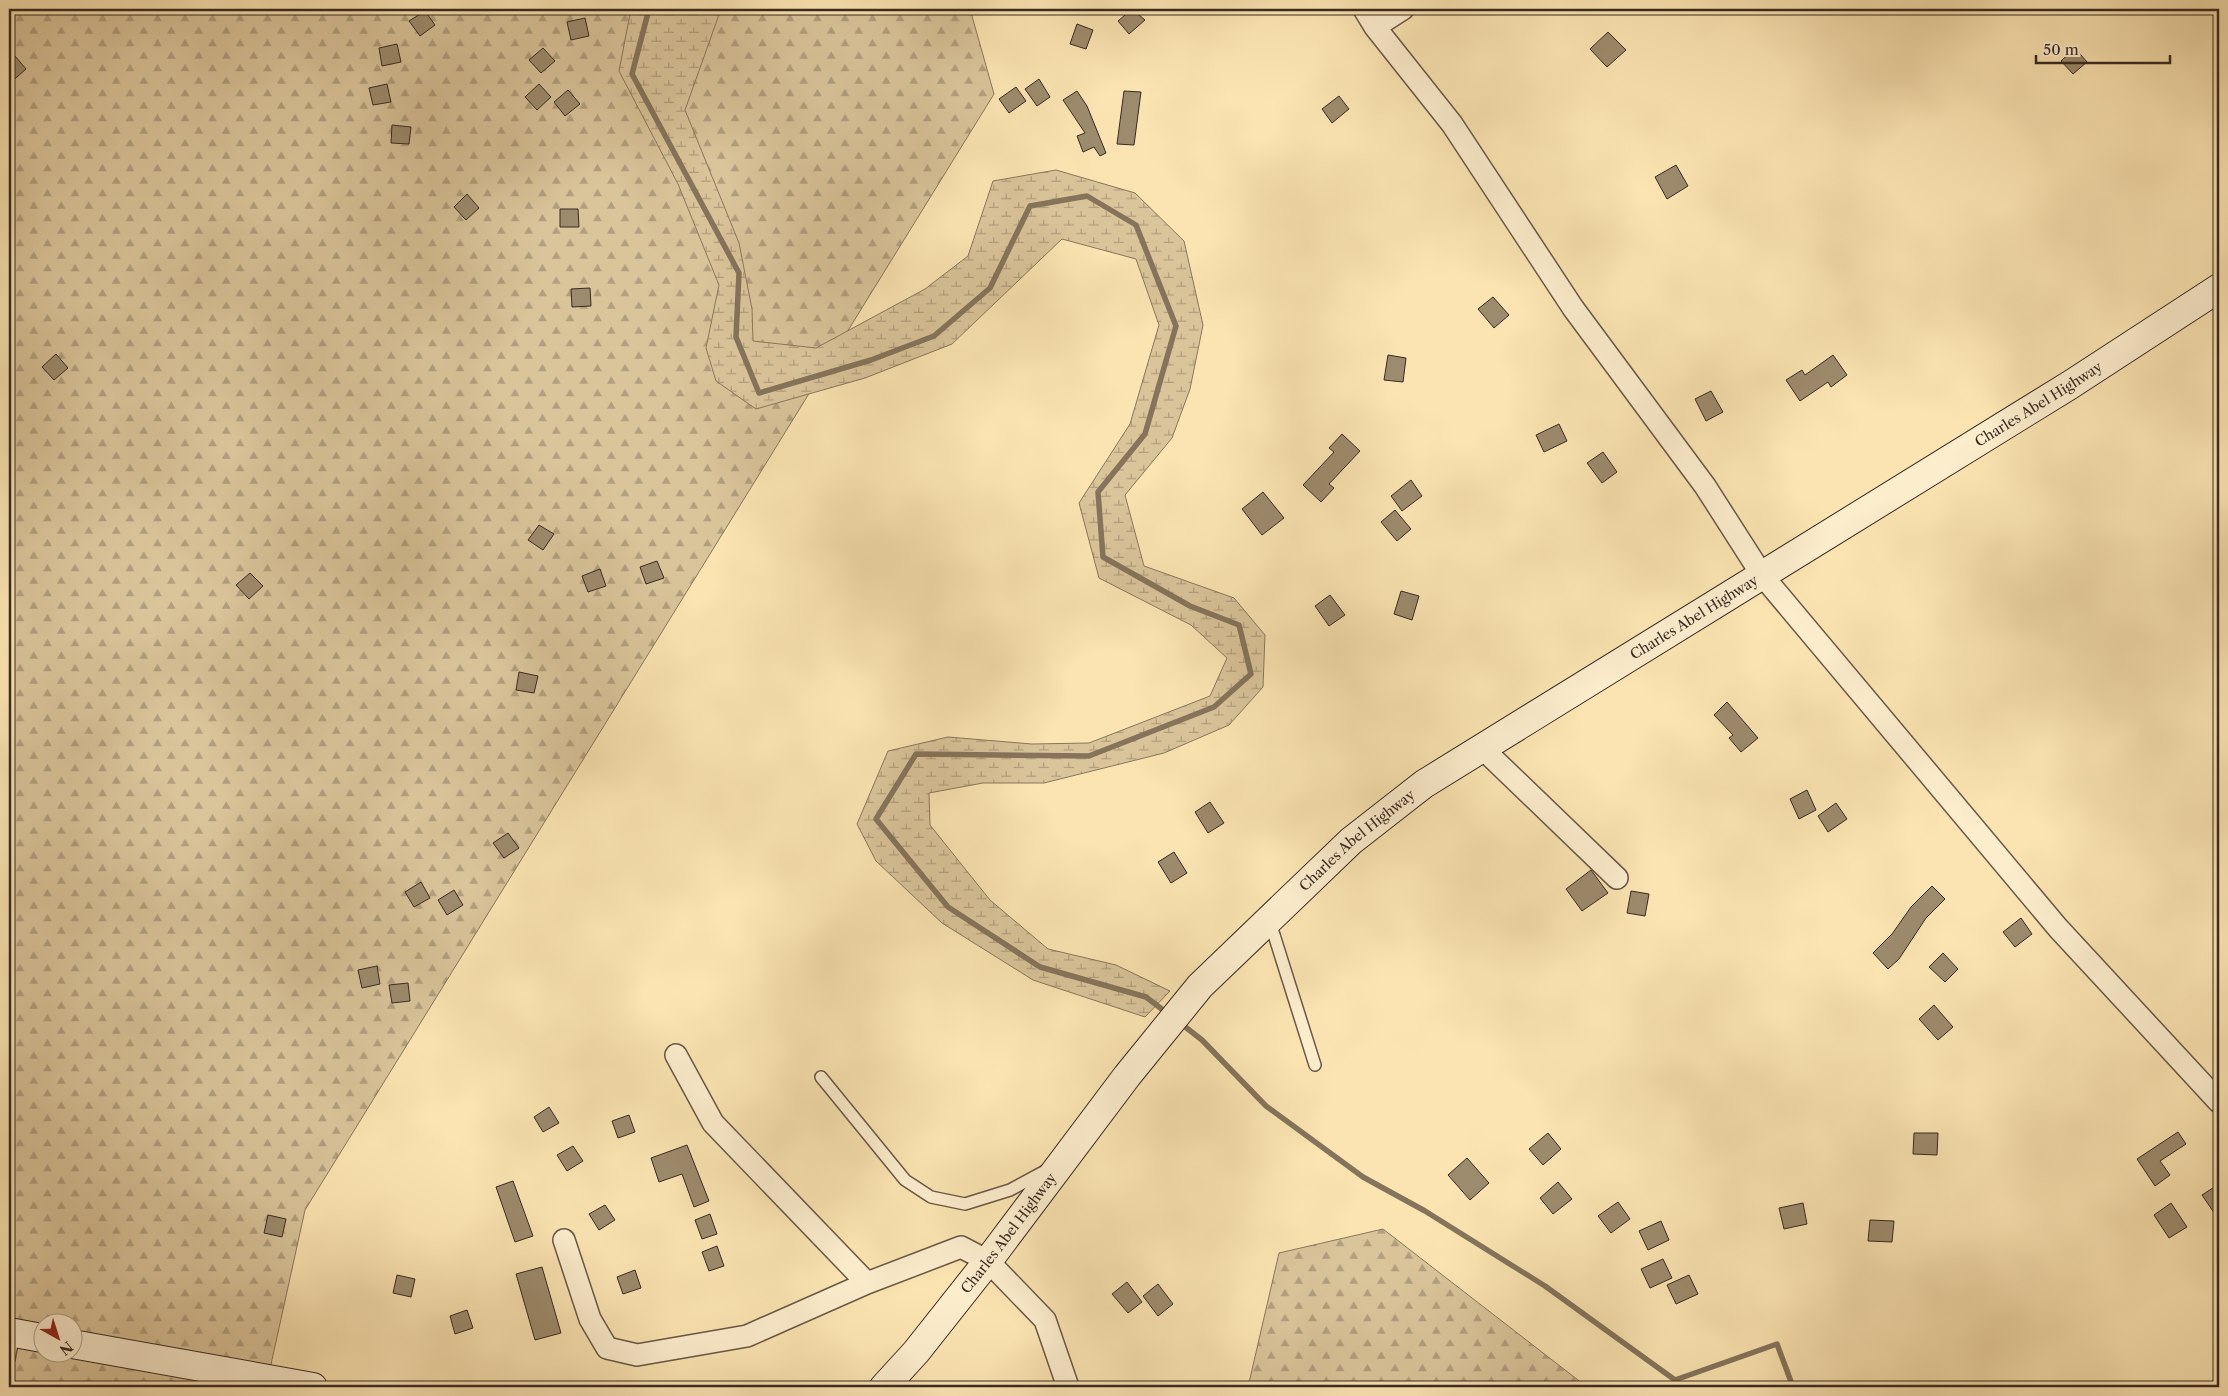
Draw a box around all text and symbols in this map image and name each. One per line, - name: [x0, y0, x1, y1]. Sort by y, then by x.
- scale bar: [2036, 32, 2169, 64]
- text: 50 m: [2043, 40, 2079, 59]
- street label: Charles Abel Highway: [1971, 357, 2106, 451]
- street label: Charles Abel Highway: [1627, 571, 1761, 664]
- street label: Charles Abel Highway: [1295, 786, 1418, 895]
- street label: Charles Abel Highway: [957, 1169, 1060, 1297]
- north arrow: [32, 1314, 82, 1364]
- text: N: [56, 1337, 77, 1359]

